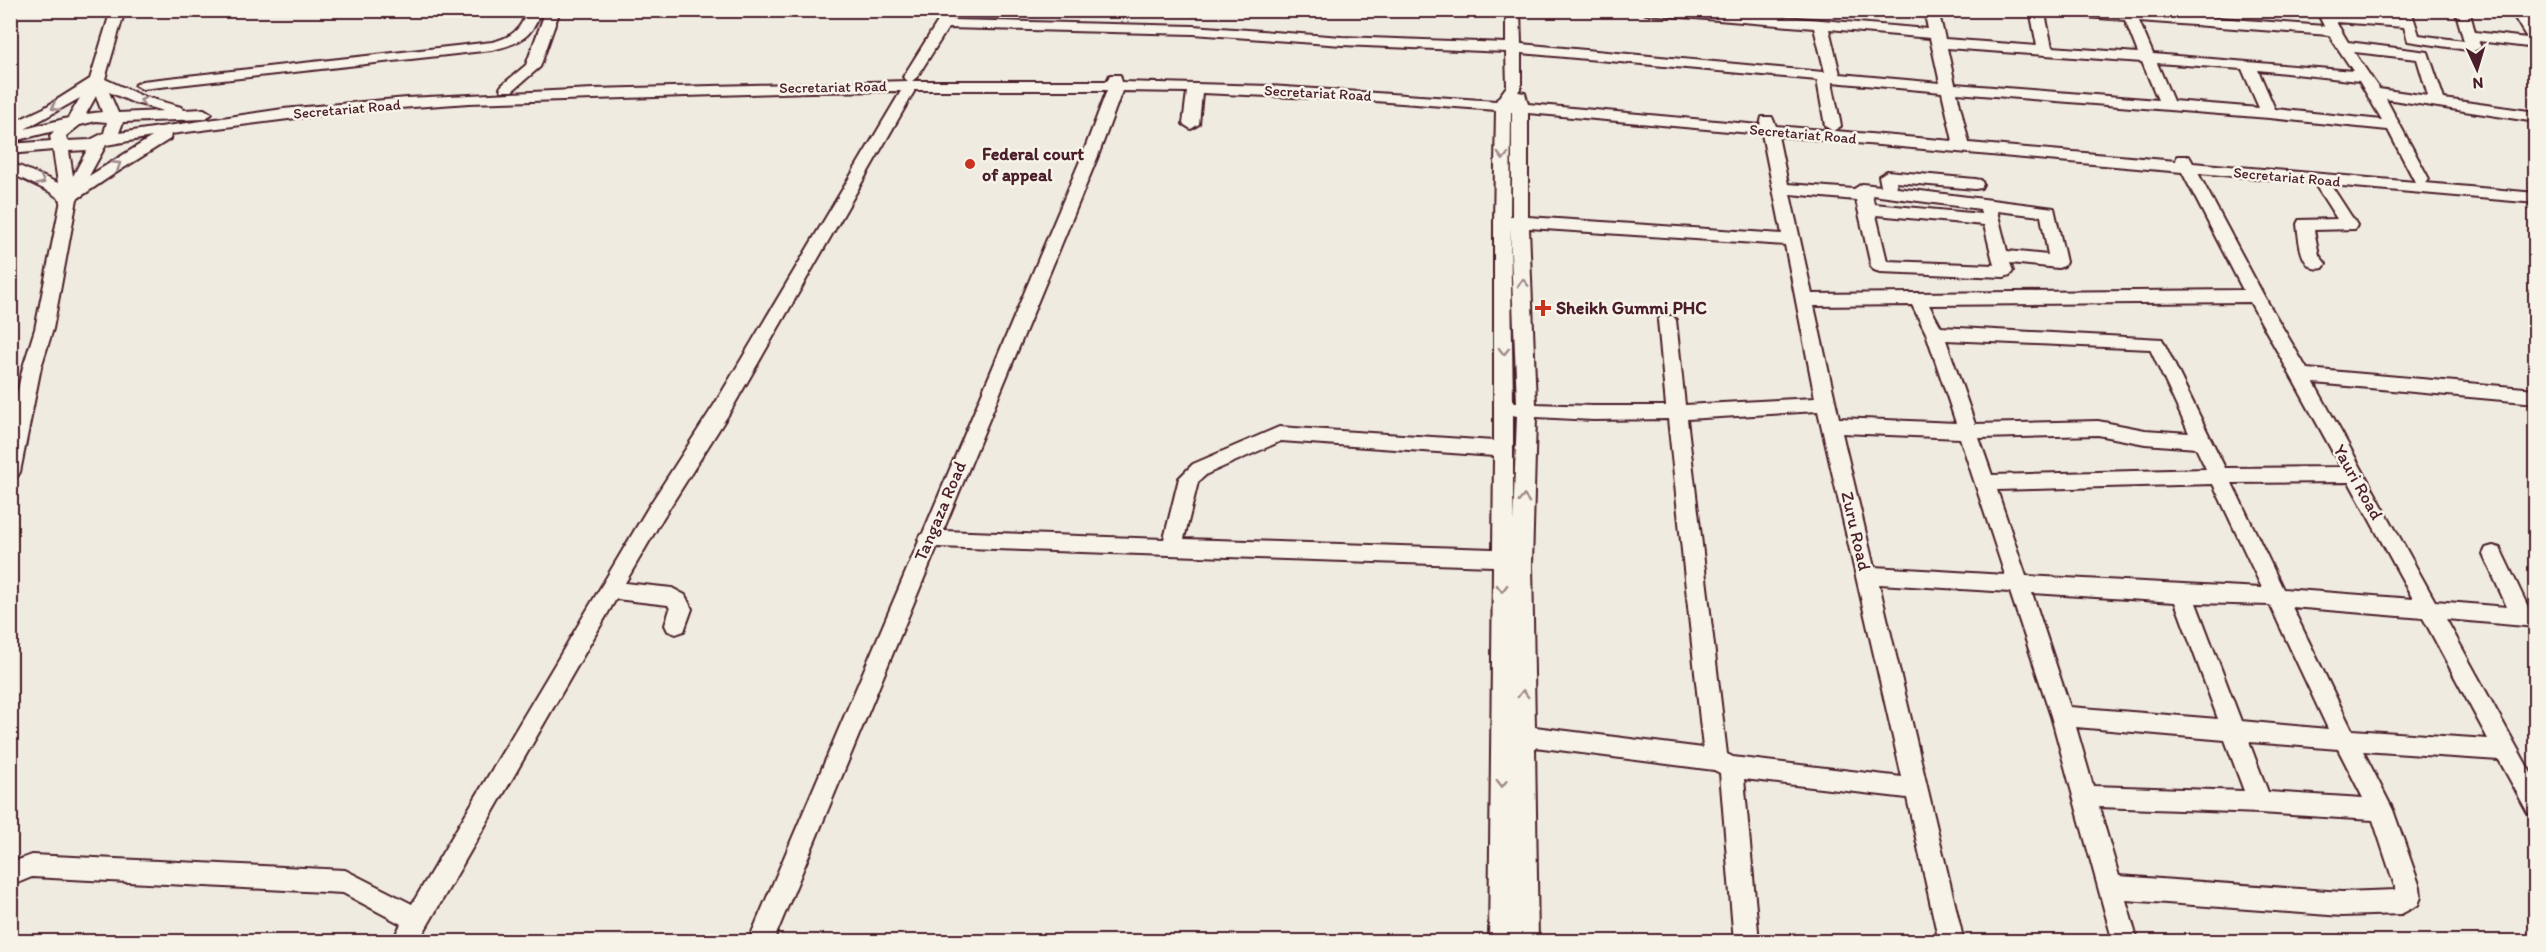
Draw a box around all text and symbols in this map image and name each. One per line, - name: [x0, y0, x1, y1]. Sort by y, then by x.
- north arrow: [2447, 39, 2507, 99]
- text: N: [2472, 74, 2484, 93]
- street label: Secretariat Road: [779, 77, 887, 97]
- street label: Secretariat Road: [1264, 81, 1372, 105]
- street label: Secretariat Road: [293, 95, 401, 123]
- one-way arrow: [139, 96, 150, 108]
- one-way arrow: [51, 100, 61, 111]
- street label: Secretariat Road: [1749, 120, 1857, 148]
- place label: Federal court of appeal: [982, 143, 1084, 186]
- one-way arrow: [1497, 152, 1509, 161]
- marker: Federal court of appeal: [963, 157, 977, 171]
- one-way arrow: [111, 160, 121, 172]
- street label: Secretariat Road: [2233, 163, 2341, 191]
- one-way arrow: [35, 173, 46, 185]
- one-way arrow: [1516, 279, 1529, 288]
- place label: Sheikh Gummi PHC: [1556, 297, 1707, 319]
- marker: Sheikh Gummi PHC: [1534, 299, 1552, 317]
- one-way arrow: [1498, 347, 1510, 356]
- street label: Yauri Road: [2328, 440, 2388, 524]
- street label: Tangaza Road: [909, 458, 971, 564]
- street label: Zuru Road: [1836, 489, 1876, 573]
- one-way arrow: [1518, 495, 1530, 504]
- one-way arrow: [1496, 584, 1508, 593]
- one-way arrow: [1517, 690, 1529, 699]
- one-way arrow: [1496, 779, 1508, 788]

